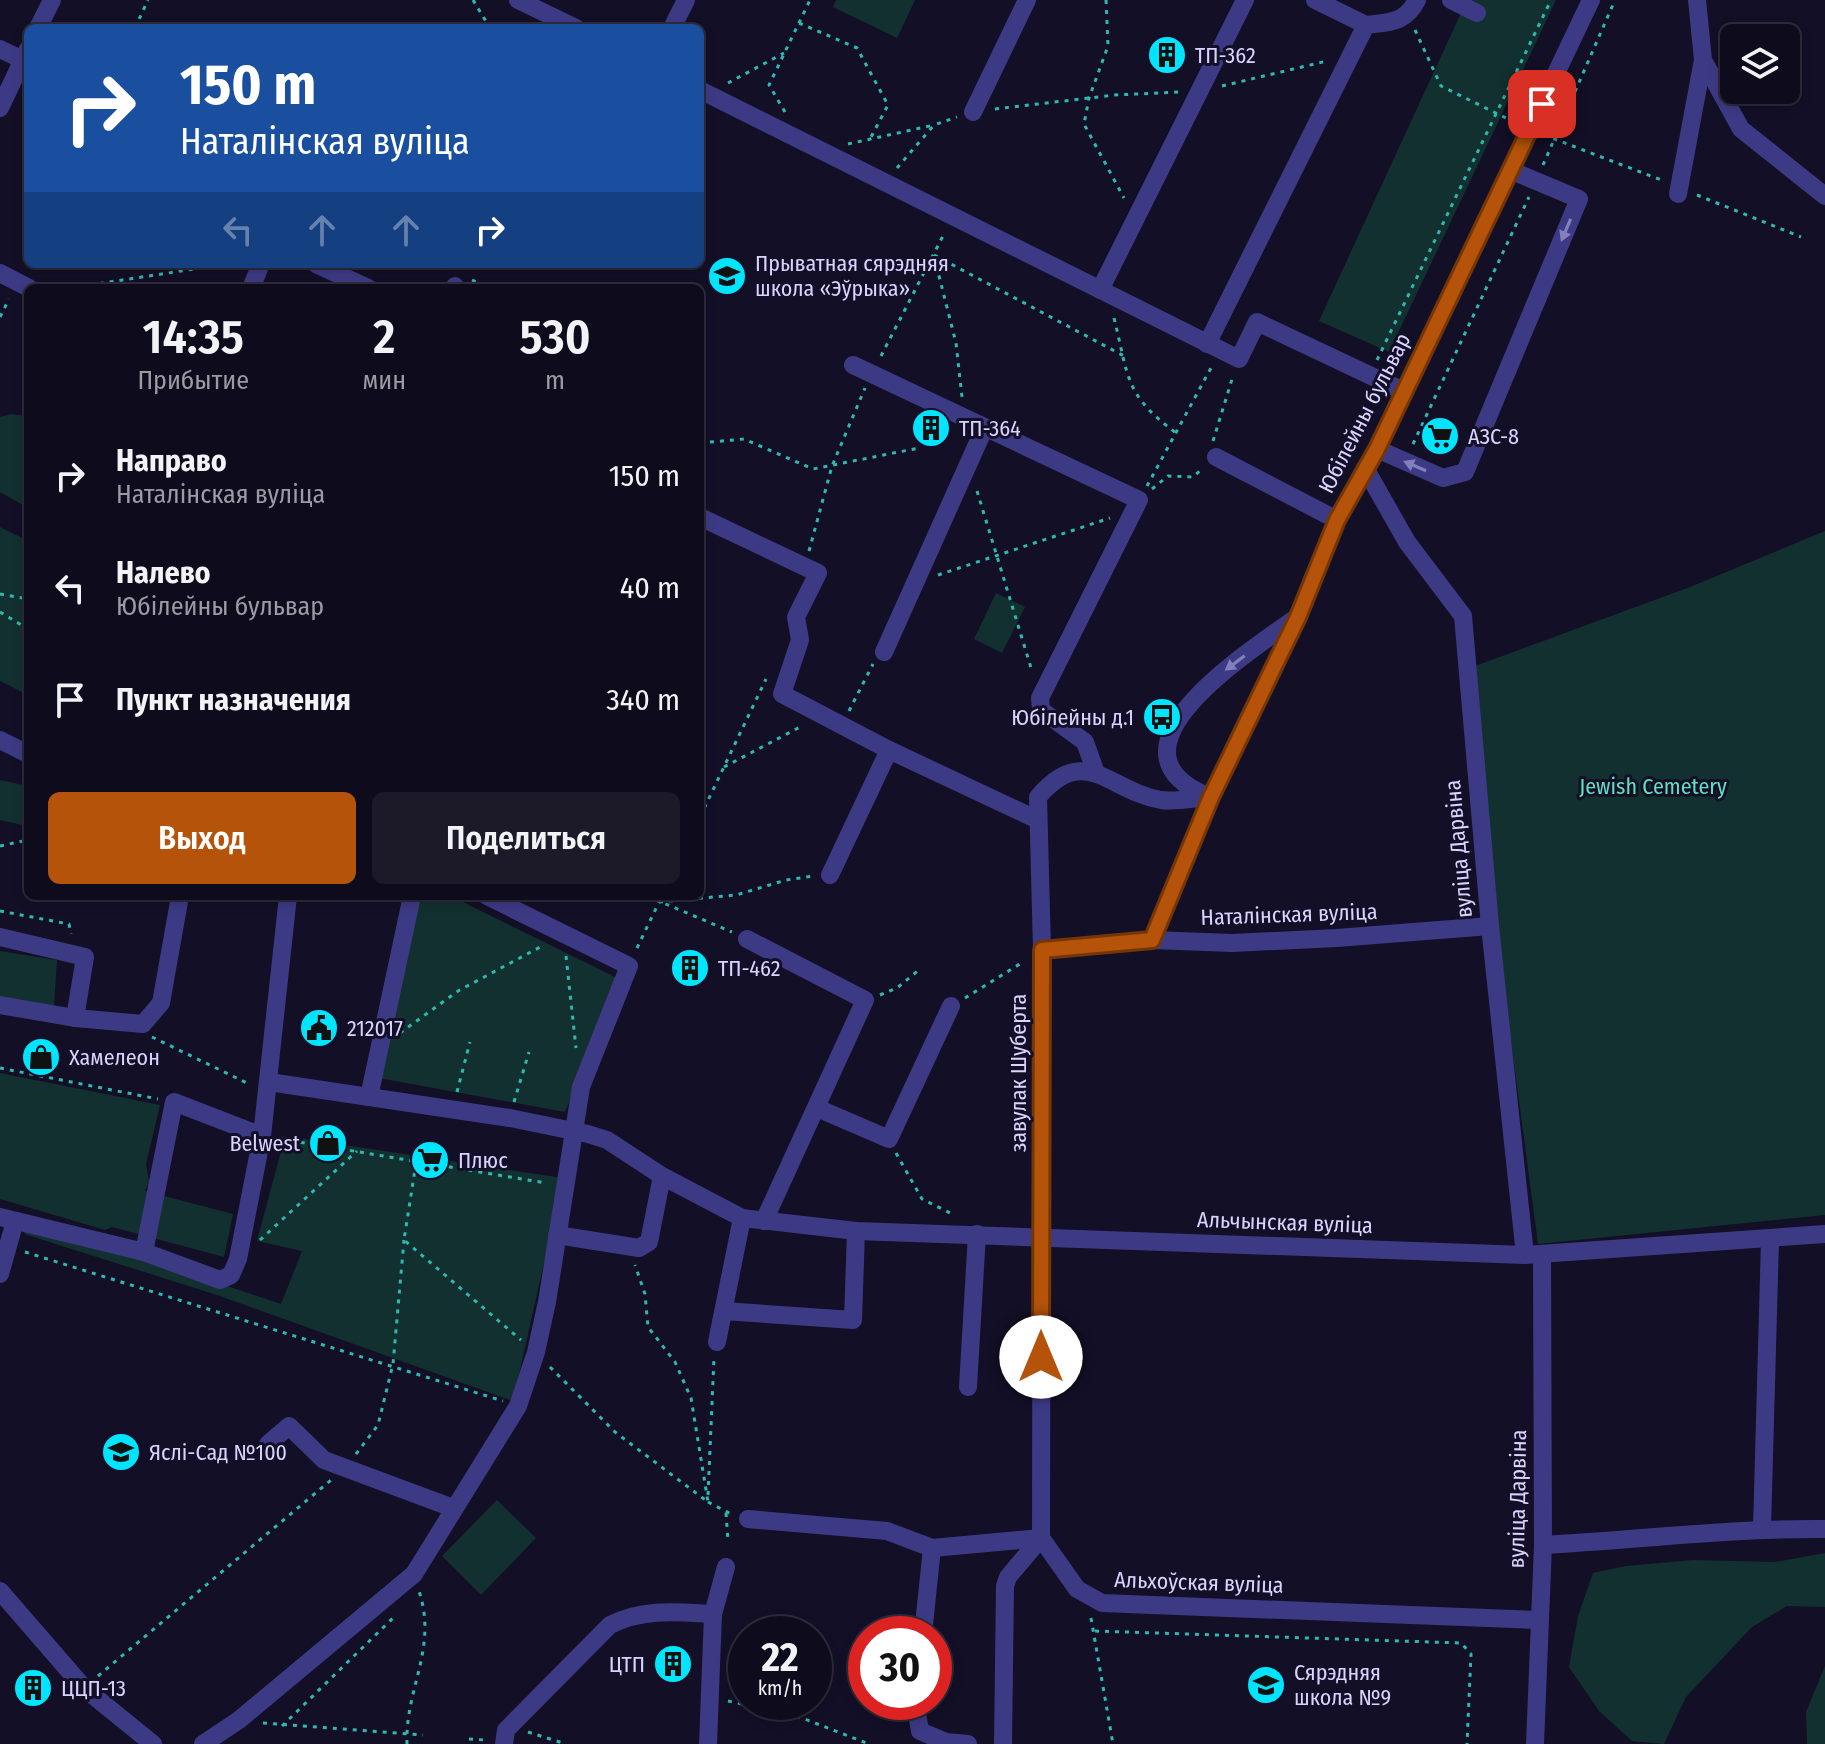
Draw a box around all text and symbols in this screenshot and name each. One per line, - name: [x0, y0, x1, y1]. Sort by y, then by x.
- map controls: [1720, 24, 1800, 104]
- button: layers: [1720, 24, 1800, 104]
- building icon: ТП-362: [1146, 34, 1188, 76]
- place label: ТП-362: [1195, 42, 1256, 69]
- text: 150 m: [180, 52, 316, 119]
- icon: right: [48, 56, 152, 160]
- pin: [1508, 70, 1576, 138]
- icon: arrive: [1520, 82, 1564, 126]
- text: Наталінская вуліца: [180, 120, 470, 164]
- icon: left: [216, 208, 260, 252]
- icon: ahead: [300, 208, 344, 252]
- icon: ahead: [384, 208, 428, 252]
- icon: right: [468, 208, 512, 252]
- one-way arrow: [1559, 218, 1572, 242]
- place label: Прыватная сярэдняя школа «Эўрыка»: [755, 250, 949, 302]
- school or university icon: Прыватная сярэдняя школа «Эўрыка»: [706, 255, 748, 297]
- text: 14:35: [142, 308, 244, 366]
- text: 2: [373, 308, 395, 366]
- text: 530: [519, 308, 591, 366]
- street label: Юбілейны бульвар: [1312, 329, 1416, 498]
- text: Прибытие: [137, 365, 249, 396]
- text: мин: [362, 365, 406, 396]
- text: m: [545, 365, 565, 396]
- building icon: ТП-364: [910, 407, 952, 449]
- place label: ТП-364: [959, 415, 1021, 442]
- supermarket icon: АЗС-8: [1419, 415, 1461, 457]
- place label: АЗС-8: [1468, 423, 1519, 450]
- text: Направо: [116, 443, 227, 479]
- icon: right: [48, 454, 92, 498]
- text: 150 m: [609, 458, 680, 494]
- one-way arrow: [1402, 459, 1426, 472]
- text: Наталінская вуліца: [116, 479, 325, 510]
- text: Налево: [116, 555, 211, 591]
- icon: left: [48, 566, 92, 610]
- text: 40 m: [620, 570, 680, 606]
- text: Юбілейны бульвар: [116, 591, 324, 622]
- one-way arrow: [1225, 654, 1245, 670]
- icon: arrive: [48, 678, 92, 722]
- text: Пункт назначения: [116, 682, 351, 718]
- text: 340 m: [606, 682, 680, 718]
- bus stop icon: Юбілейны д.1: [1141, 696, 1183, 738]
- place label: Юбілейны д.1: [1011, 704, 1134, 731]
- park label: Jewish Cemetery: [1579, 773, 1727, 800]
- street label: вуліца Дарвіна: [1439, 779, 1478, 919]
- button: Выход: [48, 792, 356, 884]
- button: Поделиться: [372, 792, 680, 884]
- street label: Наталінская вуліца: [1200, 898, 1378, 931]
- building icon: ТП-462: [669, 947, 711, 989]
- place label: ТП-462: [718, 955, 780, 982]
- street label: завулак Шуберта: [1005, 994, 1032, 1152]
- public building icon: 212017: [298, 1007, 340, 1049]
- place label: 212017: [347, 1015, 403, 1042]
- shop icon: Хамелеон: [20, 1036, 62, 1078]
- place label: Хамелеон: [69, 1044, 160, 1071]
- shop icon: Belwest: [307, 1122, 349, 1164]
- place label: Belwest: [229, 1130, 301, 1157]
- supermarket icon: Плюс: [409, 1139, 451, 1181]
- place label: Плюс: [458, 1147, 508, 1174]
- street label: Альчынская вуліца: [1197, 1206, 1373, 1239]
- position arrow: [999, 1315, 1083, 1399]
- street label: вуліца Дарвіна: [1503, 1429, 1532, 1569]
- school or university icon: Яслі-Сад №100: [100, 1431, 142, 1473]
- place label: Яслі-Сад №100: [149, 1439, 287, 1466]
- street label: Альхоўская вуліца: [1114, 1566, 1284, 1599]
- speed limit sign: 30: [848, 1616, 952, 1720]
- text: 22: [761, 1634, 799, 1682]
- building icon: ЦТП: [652, 1643, 694, 1685]
- place label: ЦТП: [609, 1651, 645, 1678]
- place label: Сярэдняя школа №9: [1294, 1659, 1391, 1711]
- school or university icon: Сярэдняя школа №9: [1245, 1664, 1287, 1706]
- building icon: ЦЦП-13: [12, 1667, 54, 1709]
- place label: ЦЦП-13: [61, 1675, 126, 1702]
- text: km/h: [758, 1676, 802, 1700]

